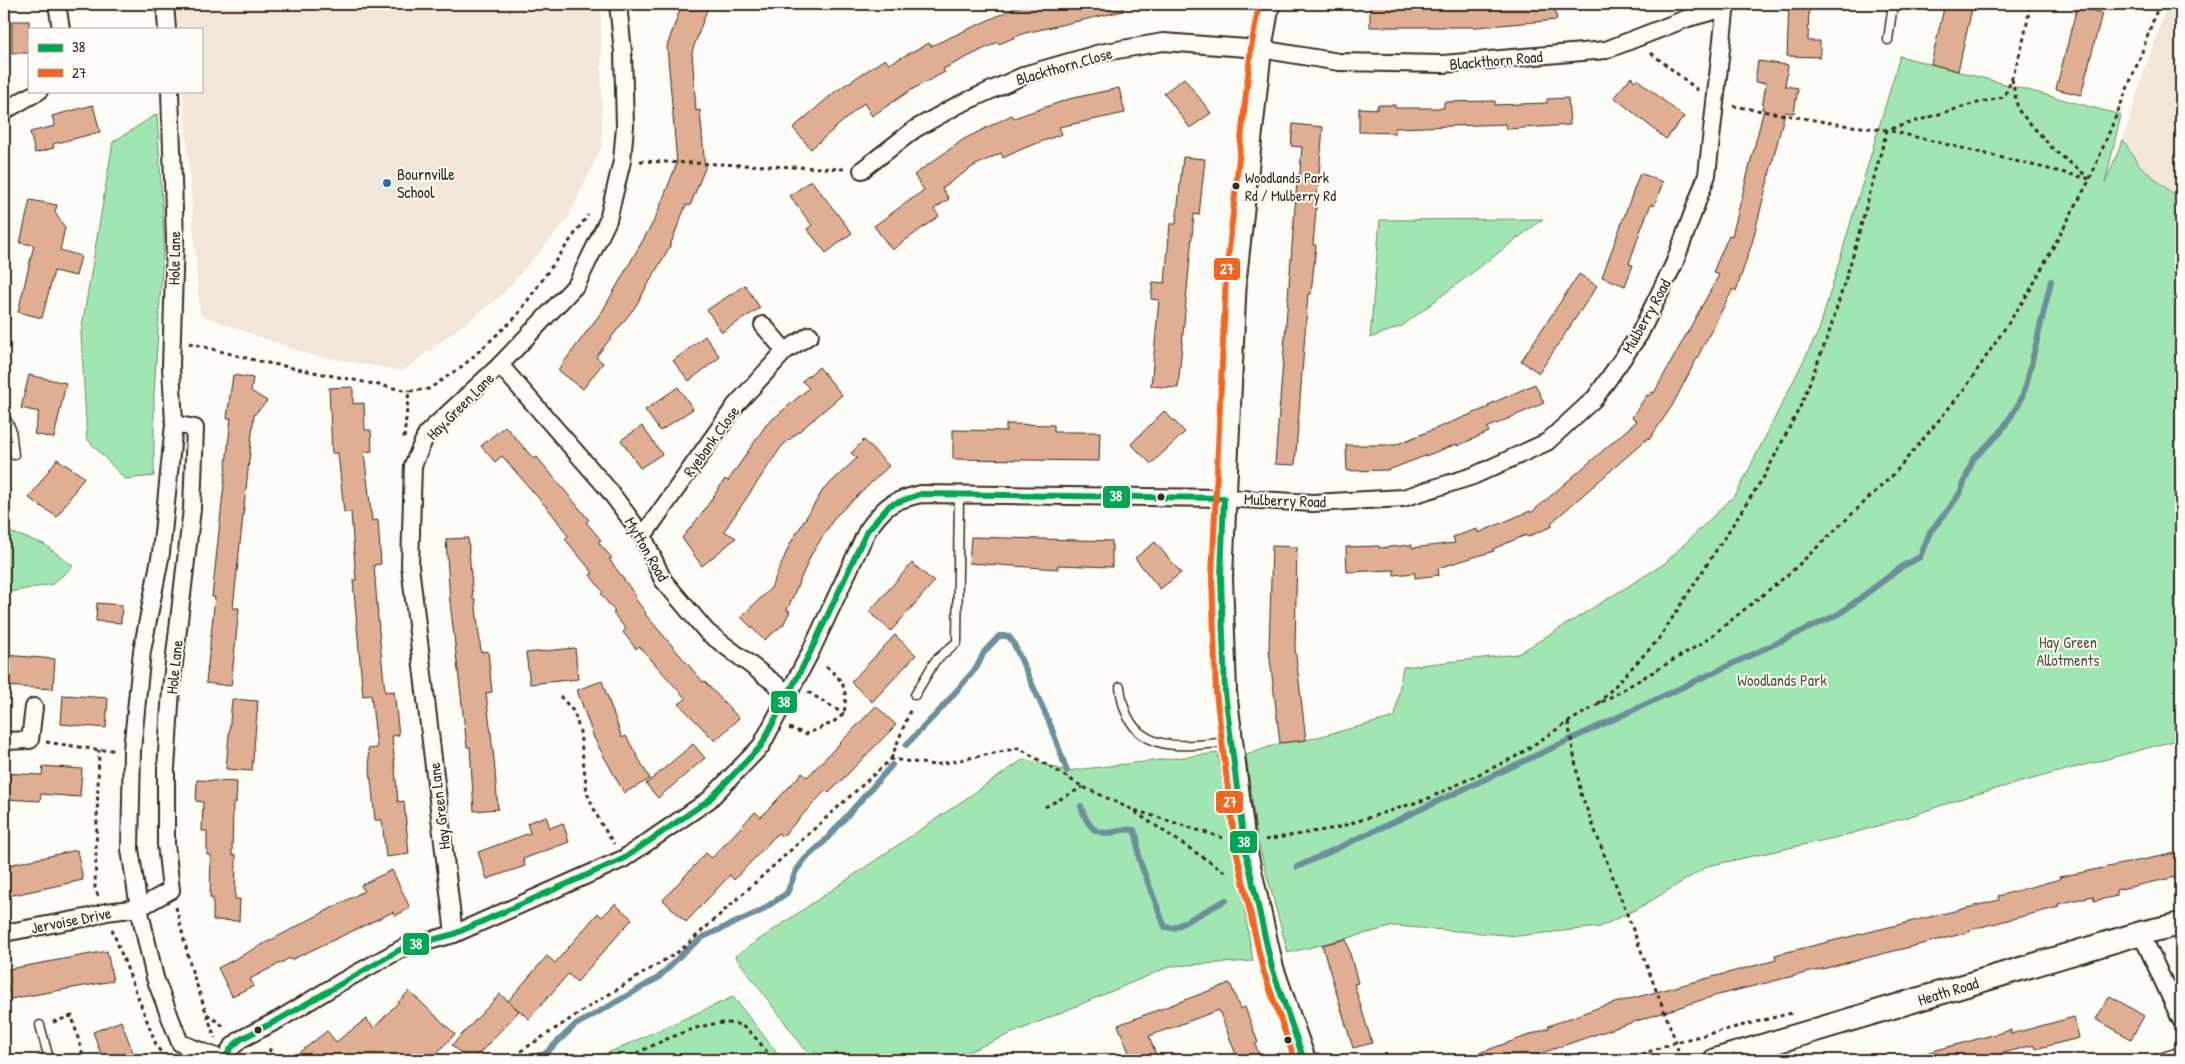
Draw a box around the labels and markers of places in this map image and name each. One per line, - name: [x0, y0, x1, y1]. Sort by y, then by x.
- place label: Bournville School: [397, 163, 455, 203]
- place label: Woodlands Park Rd / Mulberry Rd: [1245, 167, 1336, 206]
- marker: Bournville School: [381, 177, 393, 189]
- marker: Woodlands Park Rd / Mulberry Rd: [1231, 181, 1241, 191]
- unlabelled marker: [1156, 492, 1166, 502]
- unlabelled marker: [253, 1025, 263, 1035]
- unlabelled marker: [1283, 1035, 1293, 1045]

